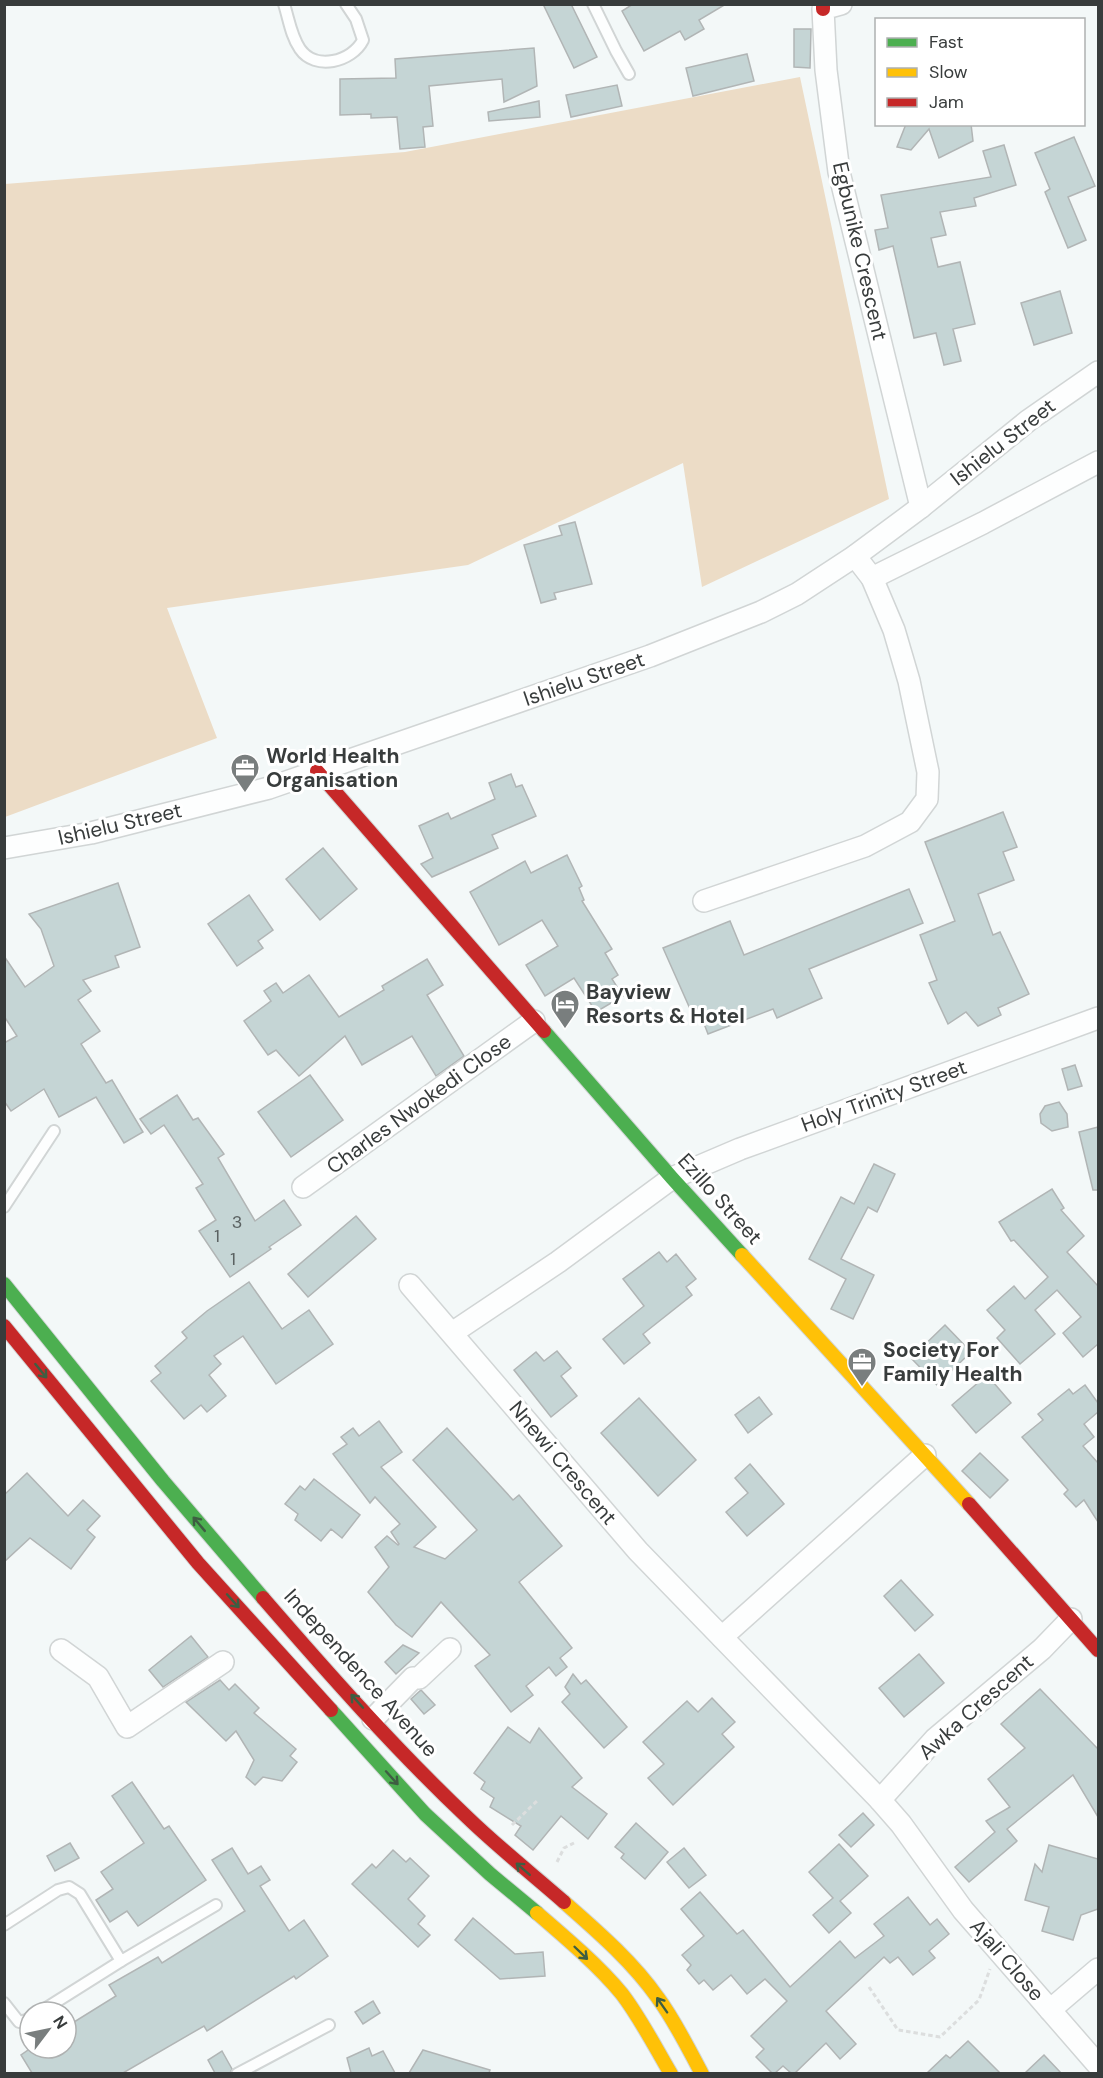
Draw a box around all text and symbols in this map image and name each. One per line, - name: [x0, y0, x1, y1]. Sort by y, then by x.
- legend: [875, 18, 1085, 126]
- text: Fast: [929, 30, 964, 54]
- text: Slow: [929, 60, 968, 84]
- text: Jam: [929, 90, 964, 114]
- street label: Egbunike Crescent: [826, 159, 894, 343]
- street label: Ishielu Street: [945, 392, 1061, 492]
- street label: Ishielu Street: [520, 645, 648, 713]
- place label: World Health Organisation: [266, 742, 400, 794]
- office icon: World Health Organisation: [229, 752, 261, 794]
- street label: Ishielu Street: [55, 796, 185, 852]
- place label: Bayview Resorts & Hotel: [586, 978, 745, 1030]
- hotel icon: Bayview Resorts & Hotel: [549, 988, 581, 1030]
- street label: Charles Nwokedi Close: [321, 1027, 517, 1181]
- street label: Holy Trinity Street: [797, 1053, 971, 1139]
- street label: Ezillo Street: [672, 1147, 768, 1251]
- house number: 3: [232, 1210, 242, 1234]
- house number: 1: [214, 1224, 220, 1248]
- house number: 1: [230, 1247, 236, 1271]
- place label: Society For Family Health: [883, 1336, 1022, 1388]
- office icon: Society For Family Health: [846, 1346, 878, 1388]
- one-way arrow: [34, 1363, 47, 1379]
- street label: Nnewi Crescent: [503, 1395, 623, 1531]
- one-way arrow: [193, 1516, 206, 1532]
- street label: Independence Avenue: [278, 1583, 444, 1763]
- one-way arrow: [226, 1594, 240, 1609]
- street label: Awka Crescent: [912, 1648, 1040, 1766]
- one-way arrow: [350, 1693, 364, 1708]
- one-way arrow: [385, 1770, 399, 1785]
- one-way arrow: [516, 1862, 531, 1876]
- street label: Ajali Close: [963, 1913, 1051, 2007]
- one-way arrow: [574, 1945, 589, 1960]
- one-way arrow: [656, 1997, 668, 2013]
- north arrow: [18, 2000, 78, 2060]
- text: N: [48, 2012, 72, 2033]

